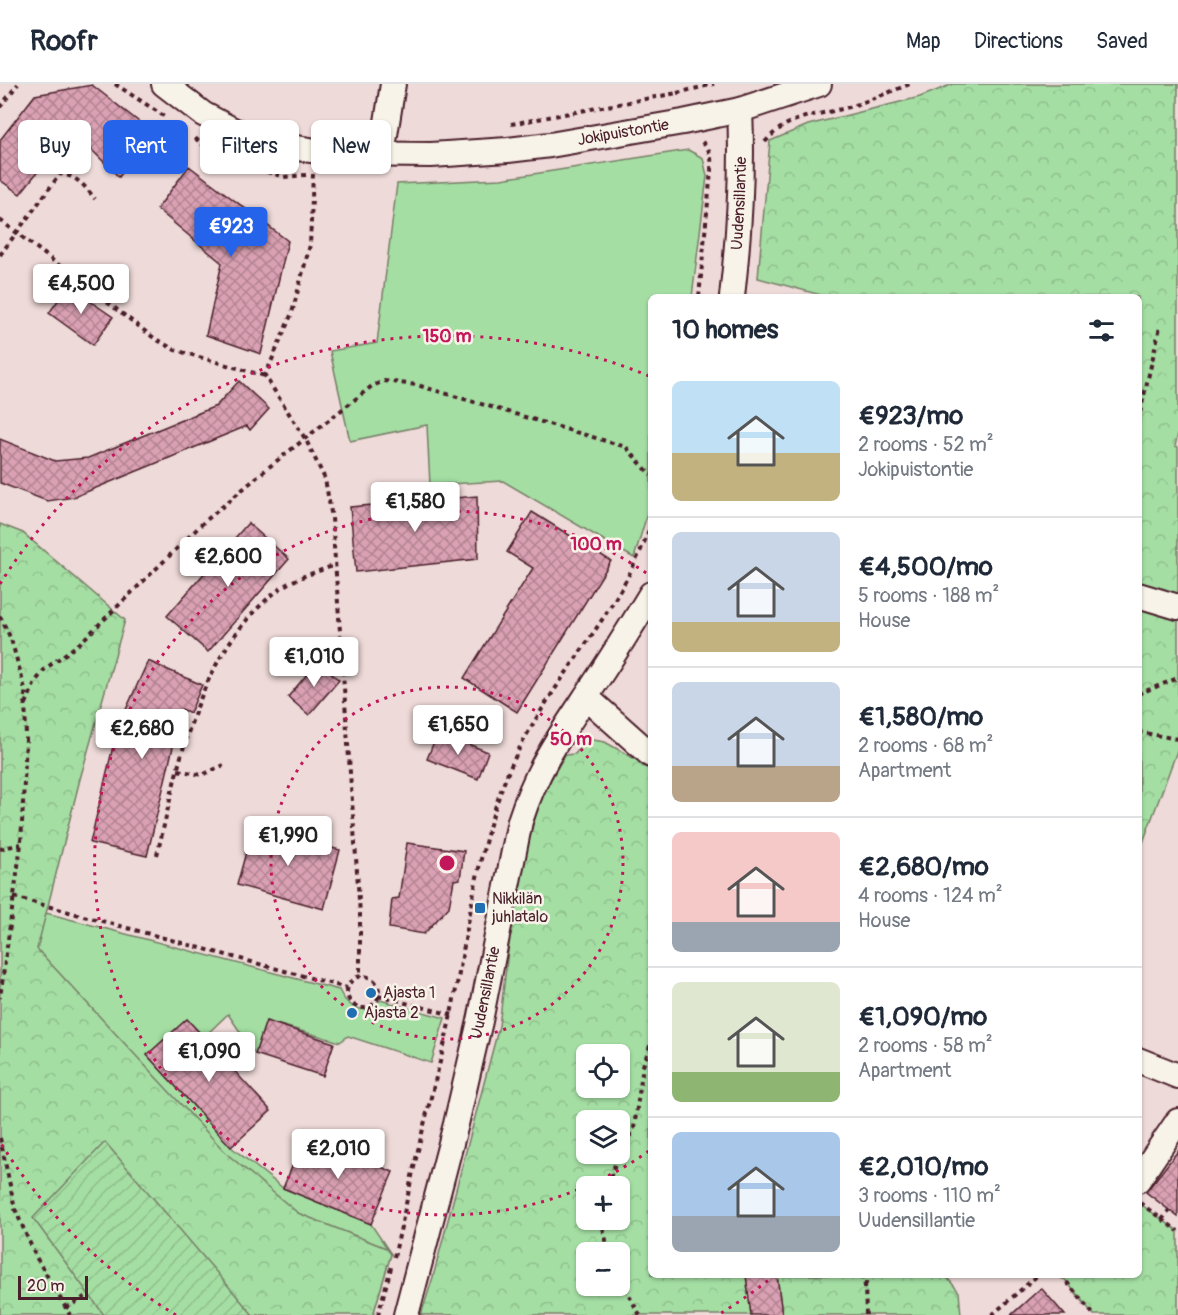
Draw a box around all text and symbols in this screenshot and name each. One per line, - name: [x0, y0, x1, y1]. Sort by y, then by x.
- text: Roofr: [30, 24, 98, 59]
- text: Map: [906, 28, 941, 55]
- text: Directions: [974, 28, 1063, 55]
- text: Saved: [1096, 28, 1148, 55]
- street label: Jokipuistontie: [576, 115, 671, 150]
- chip: Buy: [18, 120, 91, 174]
- chip: Rent: [103, 120, 188, 174]
- chip: Filters: [200, 120, 299, 174]
- chip: New: [311, 120, 391, 174]
- street label: Uudensillantie: [727, 156, 751, 251]
- pin: €923: [195, 207, 267, 258]
- text: €923: [208, 214, 254, 239]
- pin: €4,500: [32, 264, 130, 315]
- text: €4,500: [47, 271, 115, 296]
- text: 10 homes: [672, 314, 778, 346]
- icon: filters: [1085, 314, 1118, 347]
- text: 150 m: [423, 325, 472, 348]
- text: €923/mo: [858, 400, 963, 432]
- icon: home: [720, 405, 792, 477]
- text: 2 rooms · 52 m²: [858, 432, 994, 457]
- text: Jokipuistontie: [858, 457, 973, 482]
- pin: €1,580: [366, 482, 464, 533]
- text: €1,580: [385, 489, 445, 514]
- text: 100 m: [570, 533, 622, 556]
- pin: €2,600: [179, 537, 277, 588]
- text: €2,600: [194, 544, 262, 569]
- text: €4,500/mo: [858, 551, 993, 583]
- icon: home: [720, 556, 792, 628]
- text: 5 rooms · 188 m²: [858, 583, 999, 608]
- text: House: [858, 608, 910, 633]
- pin: €1,010: [265, 637, 363, 688]
- text: €1,010: [283, 644, 345, 669]
- text: €1,580/mo: [858, 701, 983, 733]
- pin: €1,650: [409, 705, 507, 756]
- icon: home: [720, 706, 792, 778]
- pin: €2,680: [93, 709, 191, 760]
- text: €1,650: [427, 712, 489, 737]
- text: €2,680: [110, 716, 174, 741]
- text: 50 m: [550, 728, 592, 751]
- text: 2 rooms · 68 m²: [858, 733, 993, 758]
- text: Apartment: [858, 758, 951, 783]
- pin: €1,990: [239, 816, 337, 867]
- text: €1,990: [258, 823, 318, 848]
- text: €2,680/mo: [858, 851, 989, 883]
- centre of rings: [437, 853, 457, 873]
- icon: home: [720, 856, 792, 928]
- text: 4 rooms · 124 m²: [858, 883, 1003, 908]
- place label: Nikkilän juhlatalo: [491, 889, 548, 927]
- marker: Nikkilän juhlatalo: [473, 901, 487, 915]
- text: House: [858, 908, 910, 933]
- street label: Uudensillantie: [466, 945, 505, 1041]
- place label: Ajasta 1: [383, 983, 435, 1003]
- marker: Ajasta 1: [364, 986, 378, 1000]
- text: €1,090/mo: [858, 1001, 987, 1033]
- place label: Ajasta 2: [364, 1003, 419, 1023]
- marker: Ajasta 2: [345, 1006, 359, 1020]
- icon: home: [720, 1006, 792, 1078]
- pin: €1,090: [160, 1032, 258, 1083]
- text: 2 rooms · 58 m²: [858, 1033, 993, 1058]
- text: €1,090: [177, 1039, 241, 1064]
- map controls: [576, 1044, 630, 1296]
- button: locate: [576, 1044, 630, 1098]
- text: Apartment: [858, 1058, 951, 1083]
- button: layers: [576, 1110, 630, 1164]
- pin: €2,010: [289, 1129, 387, 1180]
- text: €2,010: [306, 1136, 370, 1161]
- text: €2,010/mo: [858, 1151, 988, 1183]
- icon: home: [720, 1156, 792, 1228]
- button: +: [576, 1176, 630, 1230]
- text: 3 rooms · 110 m²: [858, 1183, 1001, 1208]
- text: Uudensillantie: [858, 1208, 975, 1233]
- button: −: [576, 1242, 630, 1296]
- scale bar: [18, 1273, 88, 1300]
- text: 20 m: [27, 1276, 65, 1296]

